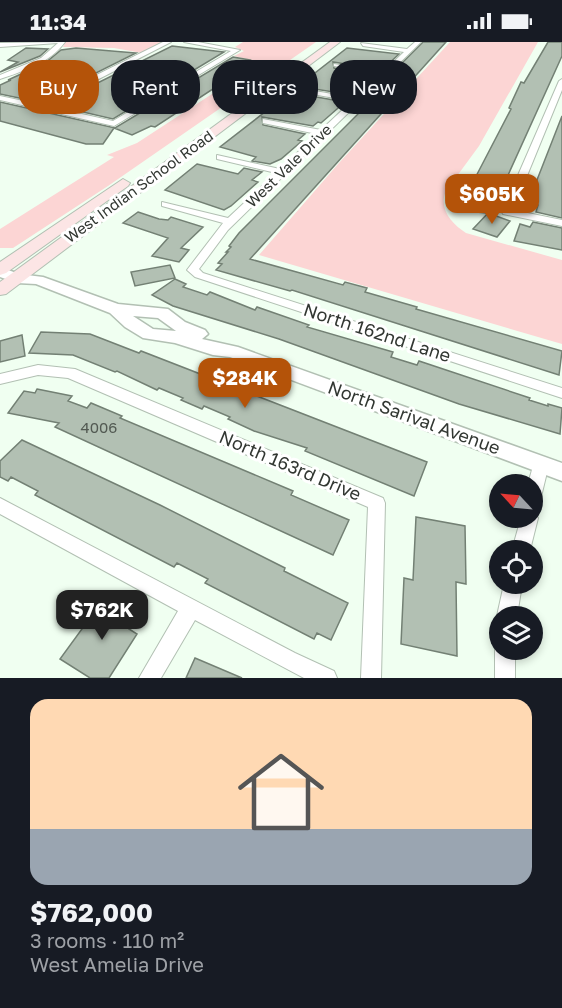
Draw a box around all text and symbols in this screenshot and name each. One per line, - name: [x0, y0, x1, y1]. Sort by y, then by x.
- text: 11:34: [30, 8, 87, 35]
- chip: Buy: [18, 60, 99, 114]
- chip: Rent: [111, 60, 200, 114]
- chip: Filters: [212, 60, 318, 114]
- chip: New: [330, 60, 417, 114]
- street label: West Vale Drive: [242, 120, 335, 211]
- street label: West Indian School Road: [61, 126, 216, 246]
- pin: $605K: [450, 174, 534, 225]
- text: $605K: [459, 181, 525, 205]
- street label: North 162nd Lane: [301, 298, 454, 366]
- pin: $284K: [203, 358, 287, 409]
- text: $284K: [212, 365, 278, 389]
- street label: North Sarival Avenue: [325, 376, 503, 458]
- house number: 4006: [81, 418, 117, 436]
- street label: North 163rd Drive: [216, 425, 365, 505]
- north arrow: [489, 474, 543, 528]
- map controls: [489, 474, 543, 660]
- button: locate: [489, 540, 543, 594]
- pin: $762K: [60, 590, 144, 641]
- text: $762K: [70, 597, 134, 621]
- button: layers: [489, 606, 543, 660]
- icon: home: [227, 738, 335, 846]
- text: $762,000: [30, 897, 153, 928]
- text: 3 rooms · 110 m²: [30, 928, 184, 952]
- text: West Amelia Drive: [30, 952, 204, 976]

